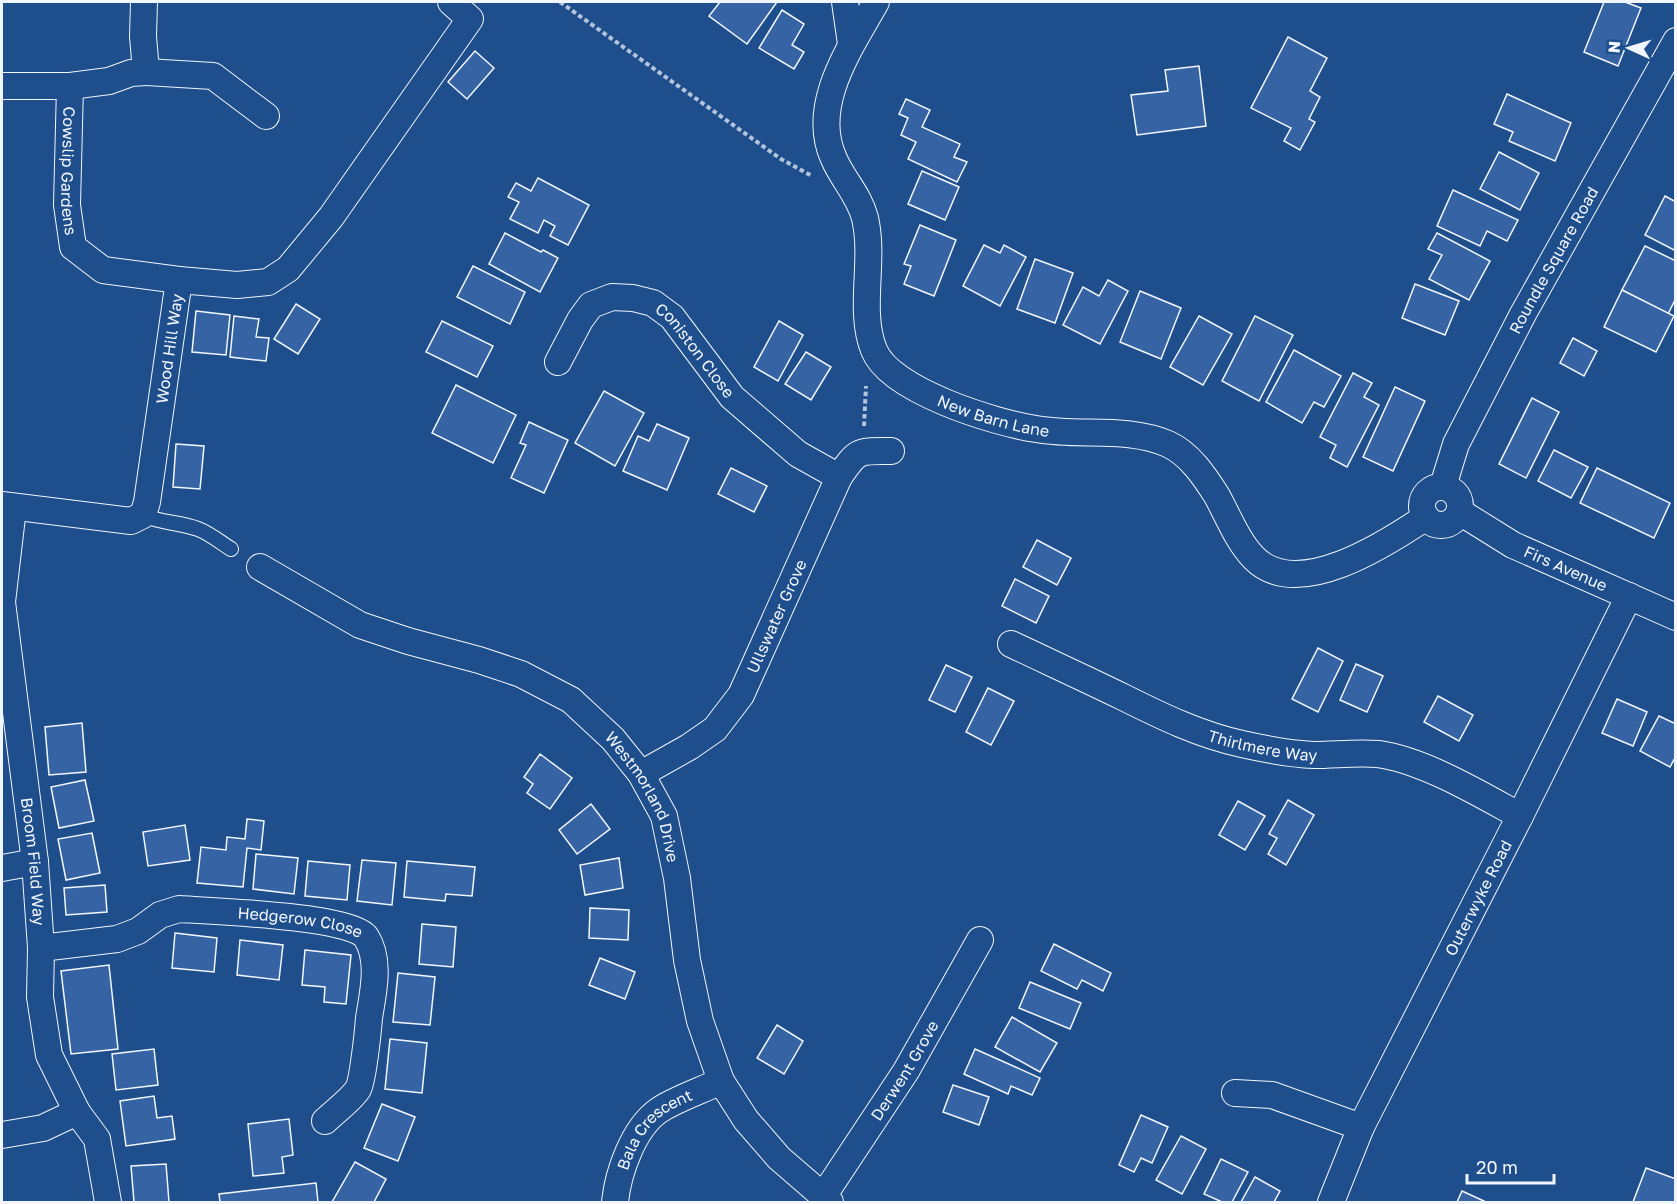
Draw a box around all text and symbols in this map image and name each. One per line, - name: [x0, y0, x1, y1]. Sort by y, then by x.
- north arrow: [1599, 18, 1659, 78]
- text: N: [1604, 40, 1624, 54]
- street label: Cowslip Gardens: [57, 106, 81, 237]
- street label: Roundle Square Road: [1505, 183, 1602, 337]
- street label: Wood Hill Way: [151, 292, 187, 405]
- street label: Coniston Close: [652, 298, 739, 402]
- street label: New Barn Lane: [935, 390, 1051, 441]
- street label: Firs Avenue: [1521, 541, 1610, 595]
- street label: Ullswater Grove: [742, 556, 811, 676]
- street label: Thirlmere Way: [1206, 725, 1318, 765]
- street label: Westmorland Drive: [601, 727, 683, 864]
- street label: Broom Field Way: [17, 796, 49, 926]
- street label: Outerwyke Road: [1440, 837, 1516, 959]
- street label: Hedgerow Close: [237, 902, 366, 942]
- street label: Derwent Grove: [866, 1017, 943, 1124]
- street label: Bala Crescent: [613, 1085, 695, 1172]
- scale bar: [1467, 1147, 1554, 1185]
- text: 20 m: [1476, 1156, 1518, 1178]

